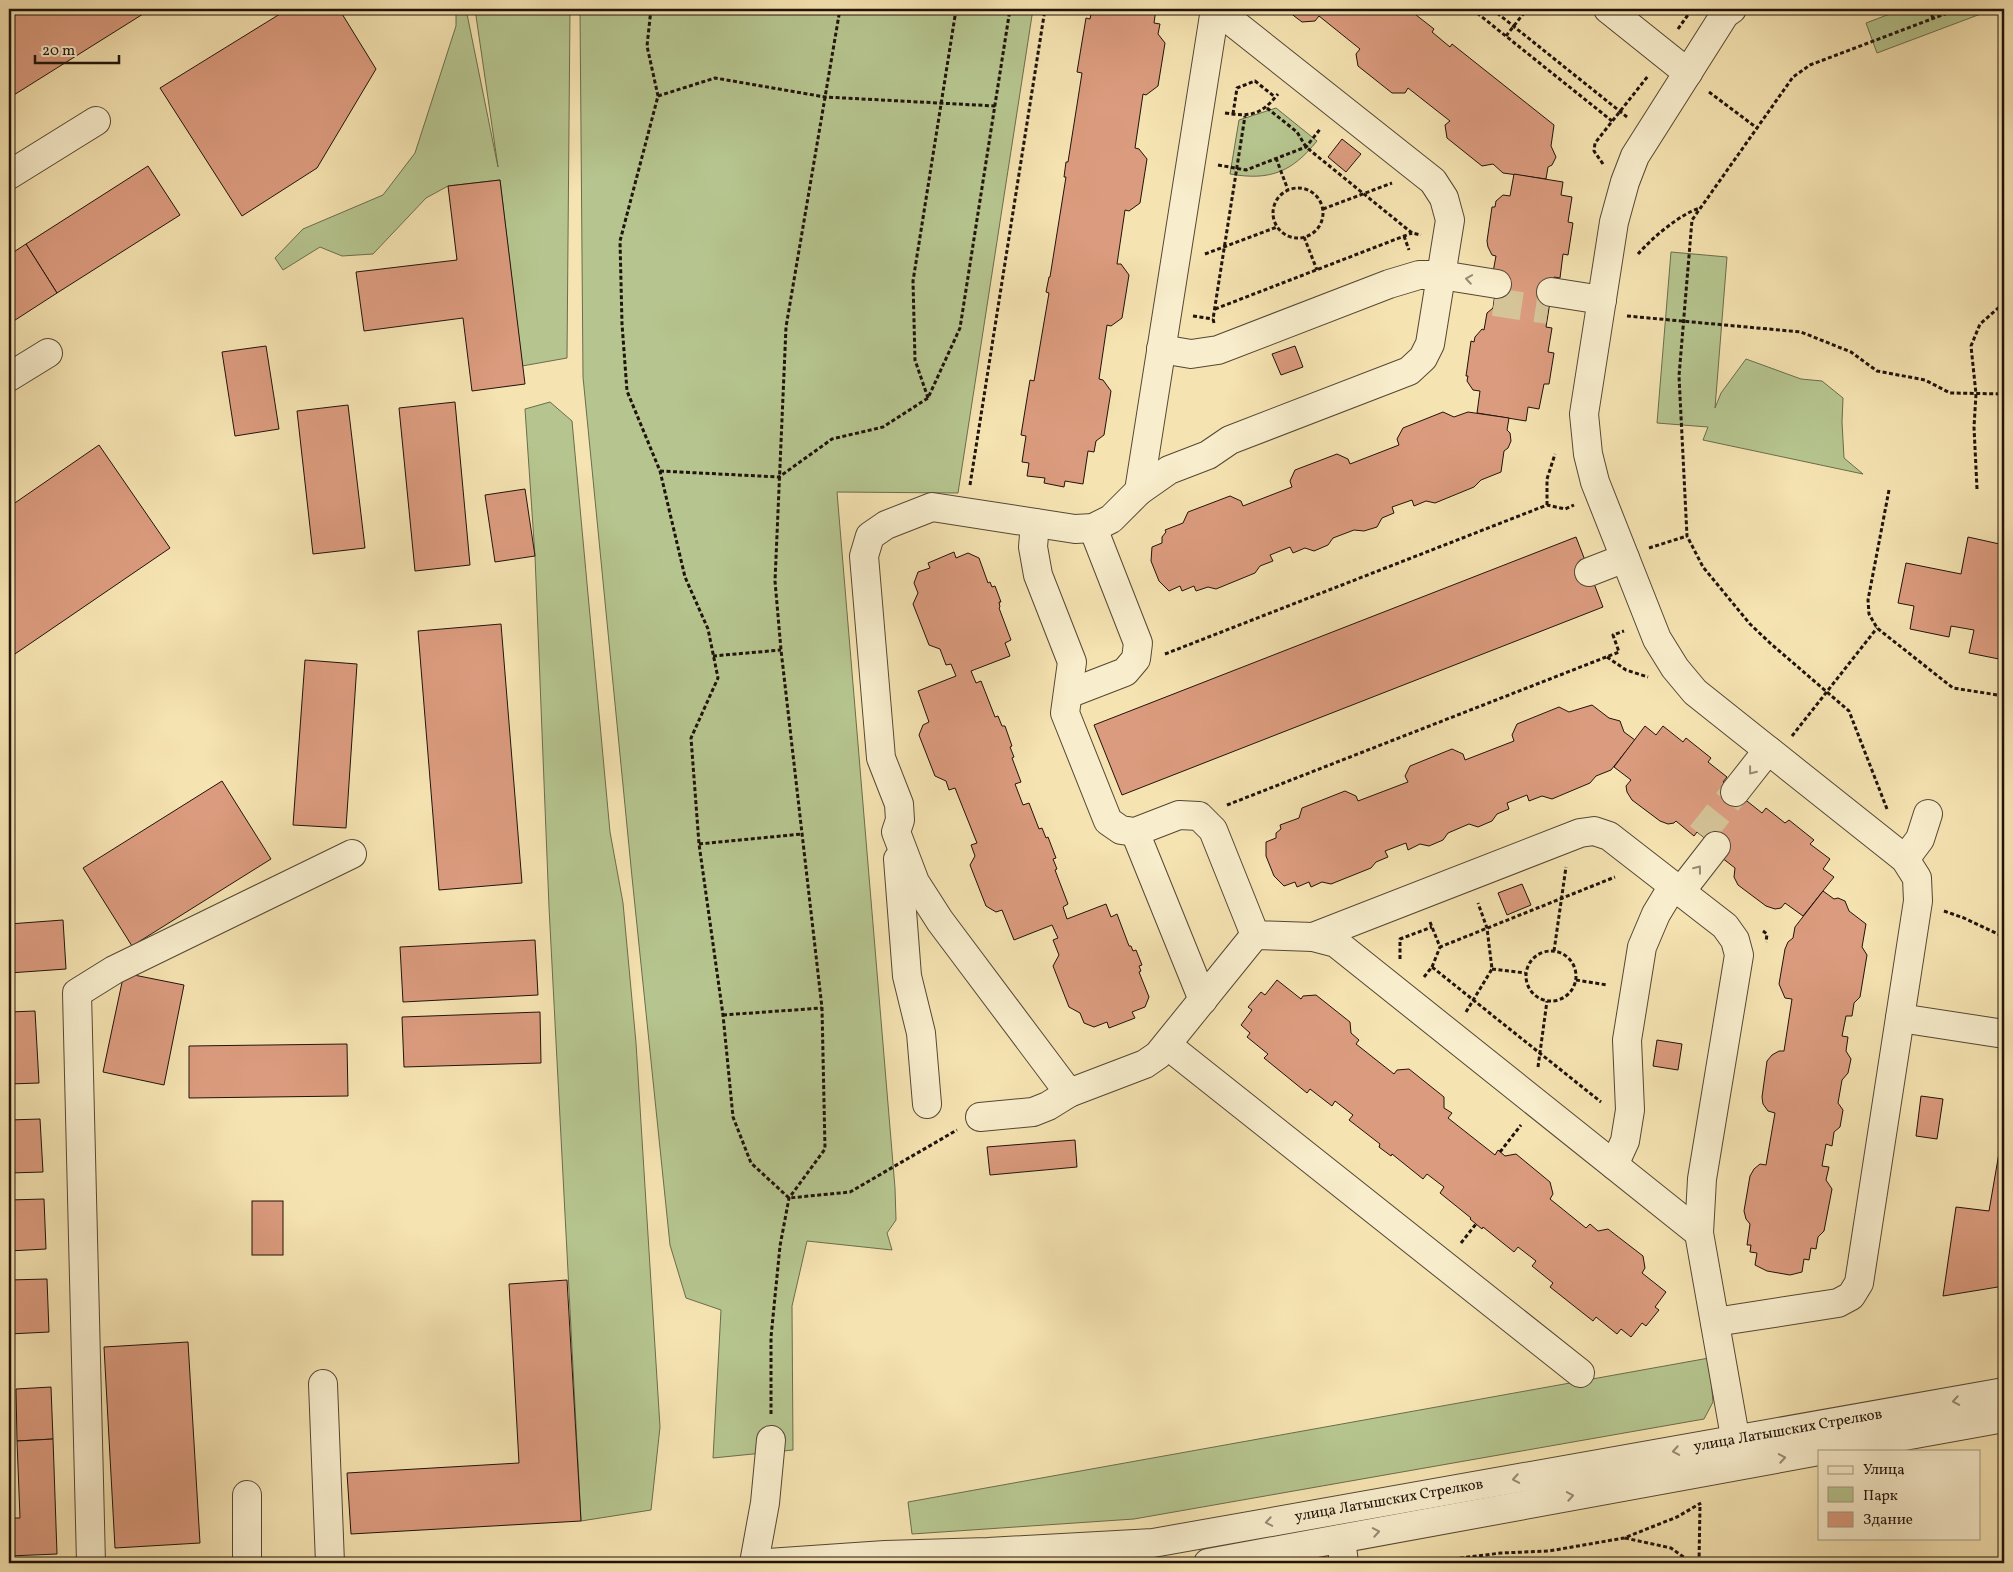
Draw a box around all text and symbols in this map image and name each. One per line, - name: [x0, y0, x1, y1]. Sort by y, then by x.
- scale bar: [35, 32, 119, 64]
- text: 20 m: [42, 41, 75, 62]
- one-way arrow: [1464, 275, 1473, 285]
- one-way arrow: [1749, 765, 1757, 774]
- one-way arrow: [1693, 866, 1701, 875]
- one-way arrow: [1952, 1395, 1961, 1405]
- street label: улица Латышских Стрелков: [1692, 1404, 1884, 1458]
- one-way arrow: [1671, 1445, 1680, 1455]
- legend: [1818, 1450, 1980, 1540]
- one-way arrow: [1777, 1453, 1786, 1463]
- text: Улица: [1863, 1460, 1905, 1481]
- street label: улица Латышских Стрелков: [1293, 1474, 1485, 1528]
- one-way arrow: [1511, 1474, 1520, 1484]
- text: Парк: [1863, 1486, 1898, 1507]
- one-way arrow: [1566, 1492, 1575, 1502]
- text: Здание: [1863, 1510, 1913, 1531]
- one-way arrow: [1265, 1517, 1274, 1527]
- one-way arrow: [1372, 1528, 1381, 1538]

